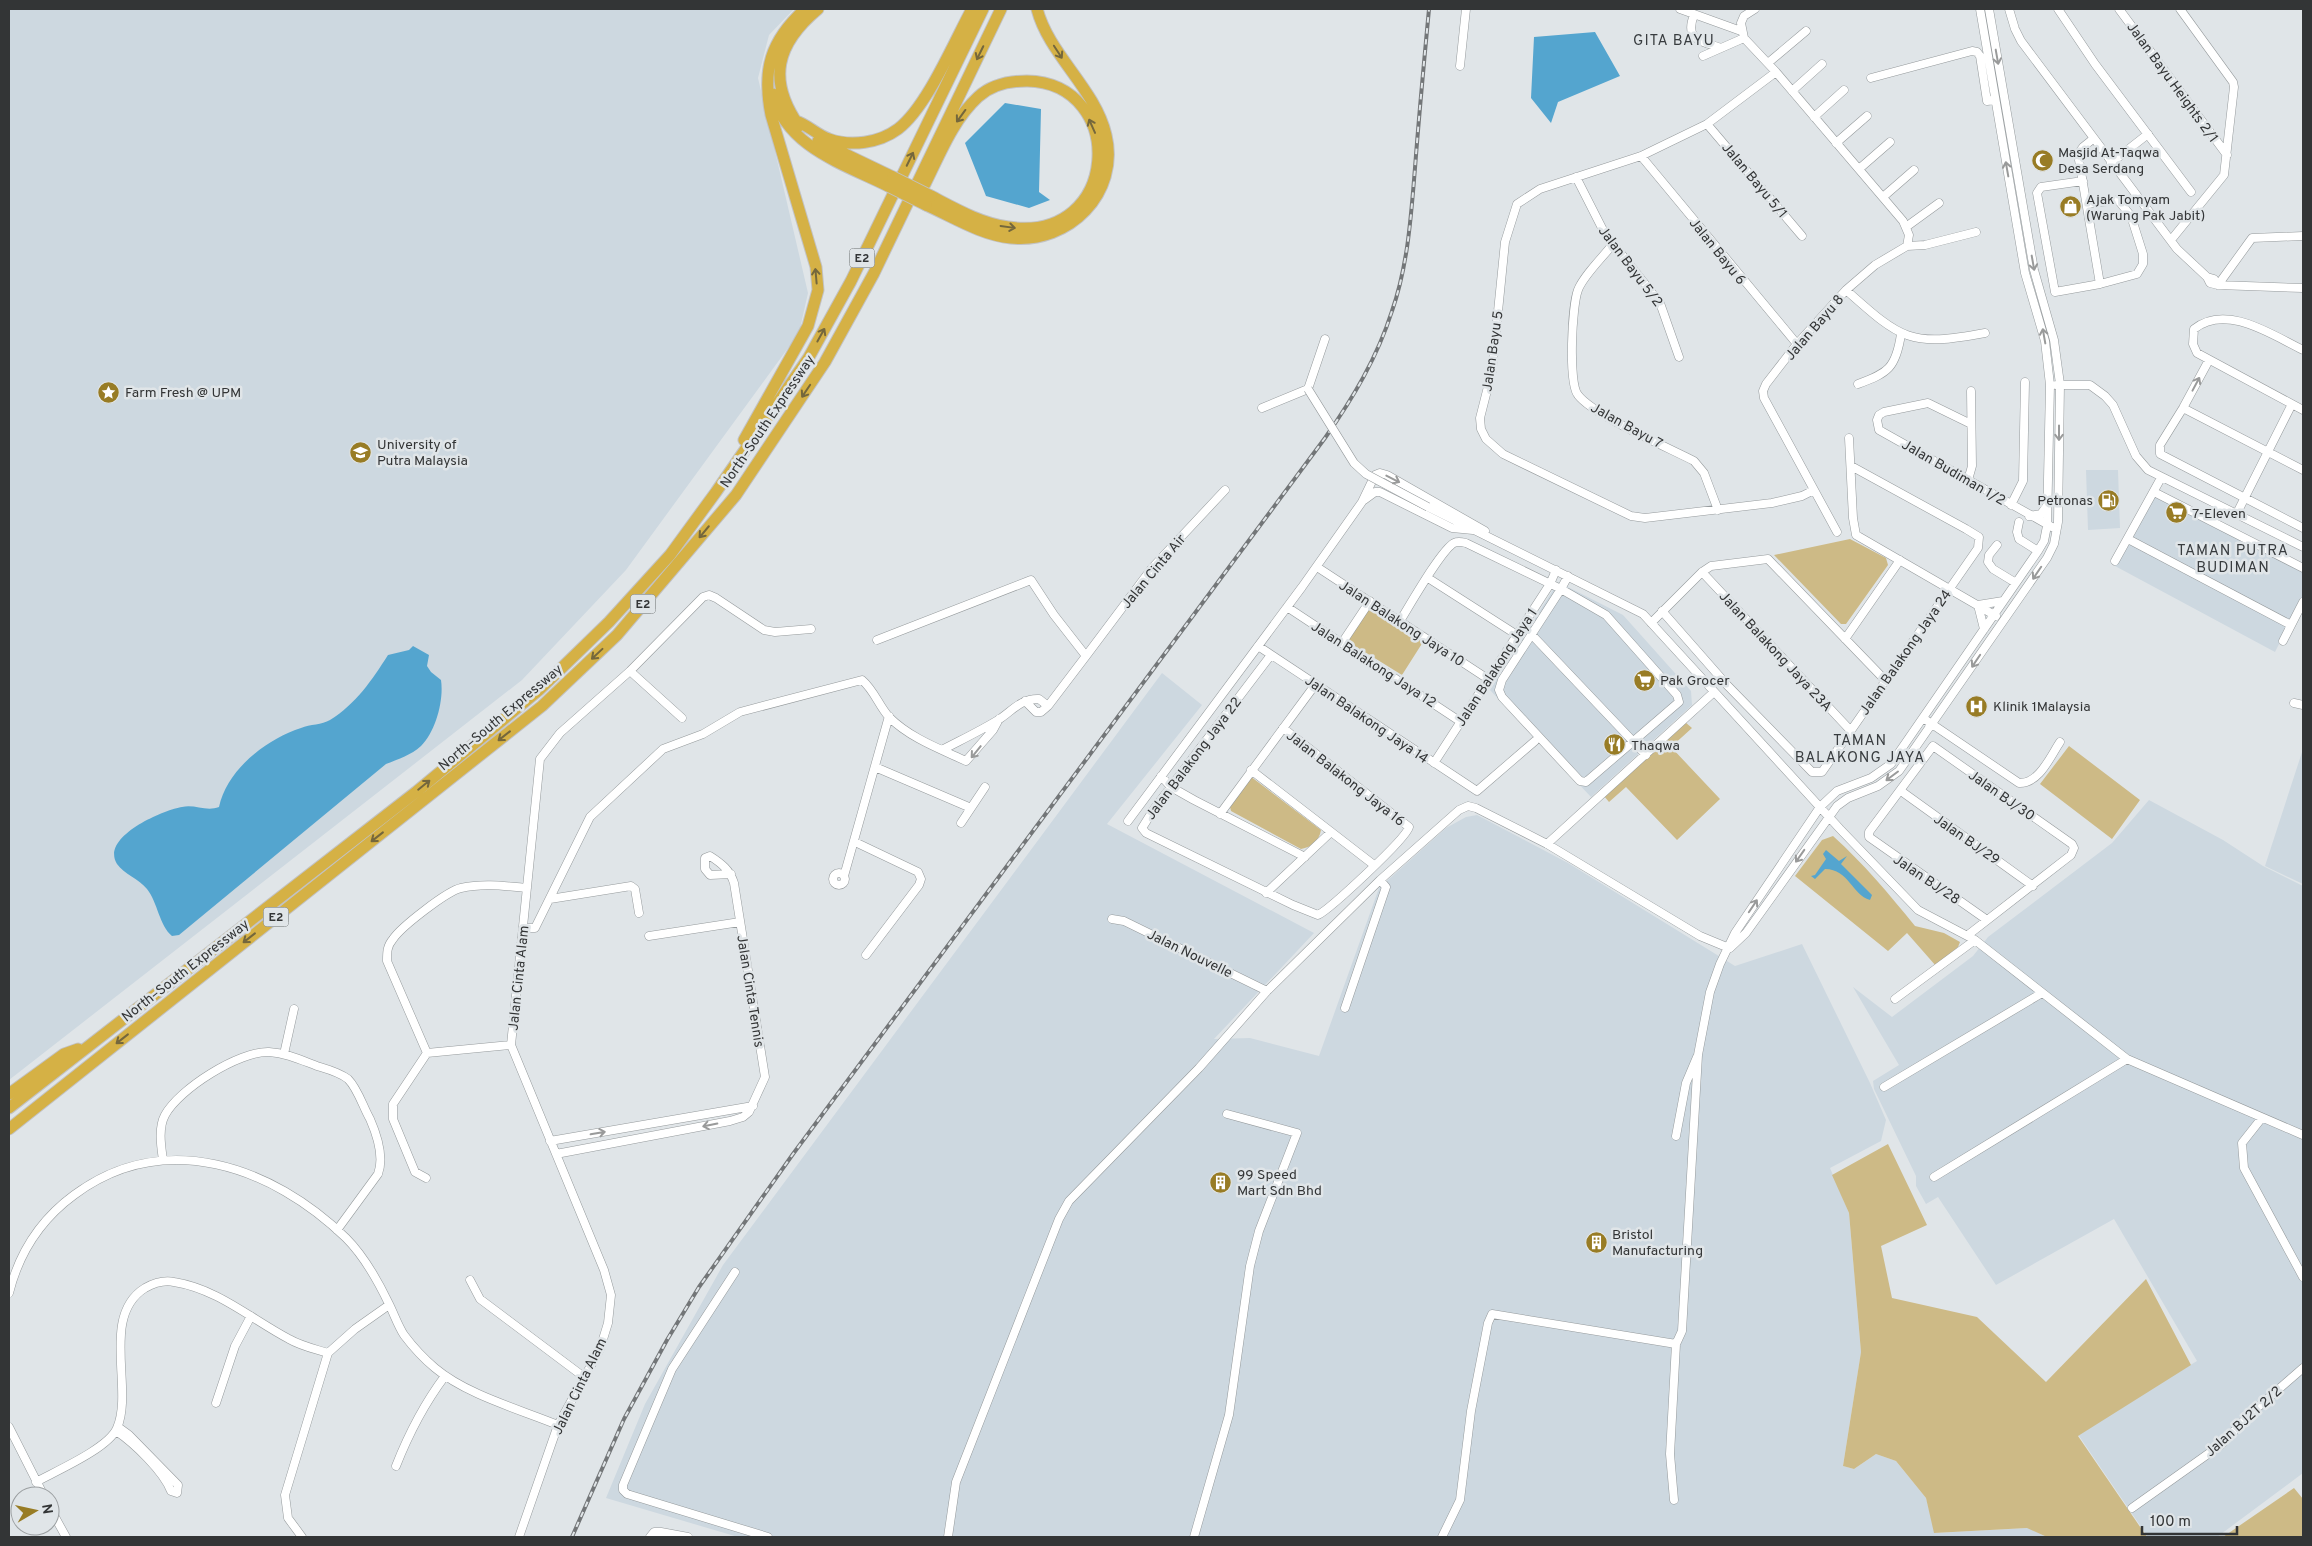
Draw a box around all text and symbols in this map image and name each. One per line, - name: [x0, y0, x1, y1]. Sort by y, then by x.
- street label: Jalan Bayu Heights 2/1: [2122, 19, 2221, 146]
- district label: GITA BAYU: [1633, 32, 1715, 51]
- one-way arrow: [975, 45, 985, 60]
- one-way arrow: [1053, 45, 1064, 59]
- one-way arrow: [1993, 48, 2003, 64]
- one-way arrow: [956, 109, 967, 122]
- one-way arrow: [1087, 119, 1097, 134]
- street label: Jalan Bayu 5/1: [1717, 140, 1790, 222]
- place label: Masjid At-Taqwa Desa Serdang: [2058, 145, 2159, 178]
- mosque icon: Masjid At-Taqwa Desa Serdang: [2030, 148, 2054, 172]
- one-way arrow: [906, 152, 915, 167]
- one-way arrow: [2001, 161, 2011, 177]
- place label: Ajak Tomyam (Warung Pak Jabit): [2086, 192, 2205, 225]
- shop icon: Ajak Tomyam (Warung Pak Jabit): [2058, 195, 2082, 219]
- street label: Jalan Bayu 6: [1685, 215, 1749, 289]
- one-way arrow: [1000, 222, 1016, 232]
- street label: Jalan Bayu 5/2: [1594, 223, 1666, 311]
- road number: E2: [850, 248, 874, 268]
- one-way arrow: [2028, 255, 2038, 271]
- one-way arrow: [812, 268, 821, 284]
- street label: Jalan Bayu 8: [1782, 292, 1848, 364]
- street label: Jalan Bayu 5: [1479, 310, 1508, 393]
- one-way arrow: [817, 328, 826, 343]
- one-way arrow: [2038, 329, 2048, 345]
- street label: North–South Expressway: [717, 352, 819, 492]
- one-way arrow: [2192, 377, 2201, 392]
- place icon: Farm Fresh @ UPM: [97, 380, 121, 404]
- one-way arrow: [801, 384, 811, 398]
- place label: Farm Fresh @ UPM: [125, 385, 241, 402]
- street label: Jalan Bayu 7: [1587, 400, 1665, 453]
- one-way arrow: [2054, 424, 2064, 441]
- place label: University of Putra Malaysia: [377, 437, 468, 470]
- street label: Jalan Budiman 1/2: [1898, 437, 2008, 510]
- school or university icon: University of Putra Malaysia: [349, 440, 373, 464]
- one-way arrow: [1385, 475, 1400, 484]
- fuel station icon: Petronas: [2097, 488, 2121, 512]
- place label: Petronas: [2037, 493, 2093, 510]
- supermarket icon: 7-Eleven: [2164, 501, 2188, 525]
- place label: 7-Eleven: [2192, 506, 2246, 523]
- one-way arrow: [699, 525, 710, 538]
- street label: Jalan Cinta Air: [1118, 531, 1190, 612]
- district label: TAMAN PUTRA BUDIMAN: [2177, 542, 2289, 578]
- one-way arrow: [2032, 565, 2042, 579]
- street label: Jalan Balakong Jaya 10: [1335, 577, 1467, 671]
- street label: Jalan Balakong Jaya 24: [1857, 587, 1956, 719]
- street label: Jalan Balakong Jaya 23A: [1715, 588, 1835, 716]
- road number: E2: [630, 594, 656, 614]
- street label: Jalan Balakong Jaya 1: [1453, 606, 1542, 730]
- street label: Jalan Balakong Jaya 12: [1307, 618, 1439, 712]
- one-way arrow: [591, 648, 604, 660]
- one-way arrow: [1971, 654, 1981, 668]
- street label: North–South Expressway: [435, 661, 567, 775]
- supermarket icon: Pak Grocer: [1632, 668, 1656, 692]
- street label: Jalan Balakong Jaya 14: [1301, 673, 1431, 768]
- place label: Pak Grocer: [1660, 673, 1730, 690]
- street label: Jalan Balakong Jaya 22: [1143, 694, 1246, 824]
- hospital icon: Klinik 1Malaysia: [1965, 694, 1989, 718]
- place label: Klinik 1Malaysia: [1993, 699, 2091, 716]
- street label: Jalan Balakong Jaya 16: [1283, 728, 1408, 831]
- one-way arrow: [498, 731, 511, 742]
- district label: TAMAN BALAKONG JAYA: [1795, 732, 1925, 768]
- restaurant icon: Thaqwa: [1603, 733, 1627, 757]
- place label: Thaqwa: [1631, 738, 1680, 755]
- one-way arrow: [971, 745, 981, 759]
- street label: Jalan BJ/30: [1965, 767, 2038, 825]
- one-way arrow: [1885, 771, 1899, 781]
- one-way arrow: [417, 780, 430, 791]
- street label: Jalan BJ/29: [1930, 811, 2003, 869]
- one-way arrow: [371, 832, 384, 843]
- one-way arrow: [1795, 849, 1805, 863]
- street label: Jalan BJ/28: [1889, 852, 1963, 909]
- one-way arrow: [1748, 899, 1758, 913]
- road number: E2: [264, 908, 288, 926]
- street label: North–South Expressway: [119, 916, 253, 1026]
- street label: Jalan Cinta Alam: [506, 925, 533, 1032]
- street label: Jalan Nouvelle: [1144, 926, 1235, 982]
- one-way arrow: [243, 933, 256, 944]
- street label: Jalan Cinta Tennis: [732, 934, 767, 1049]
- one-way arrow: [116, 1034, 129, 1045]
- one-way arrow: [702, 1120, 718, 1130]
- one-way arrow: [590, 1127, 606, 1137]
- place label: 99 Speed Mart Sdn Bhd: [1237, 1167, 1322, 1200]
- building icon: 99 Speed Mart Sdn Bhd: [1209, 1170, 1233, 1194]
- place label: Bristol Manufacturing: [1612, 1227, 1703, 1260]
- building icon: Bristol Manufacturing: [1584, 1230, 1608, 1254]
- street label: Jalan Cinta Alam: [550, 1336, 611, 1438]
- street label: Jalan BJ2T 2/2: [2202, 1383, 2286, 1461]
- north arrow: [10, 1486, 60, 1536]
- text: N: [37, 1503, 56, 1516]
- scale bar: [2142, 1504, 2237, 1536]
- text: 100 m: [2150, 1513, 2191, 1532]

